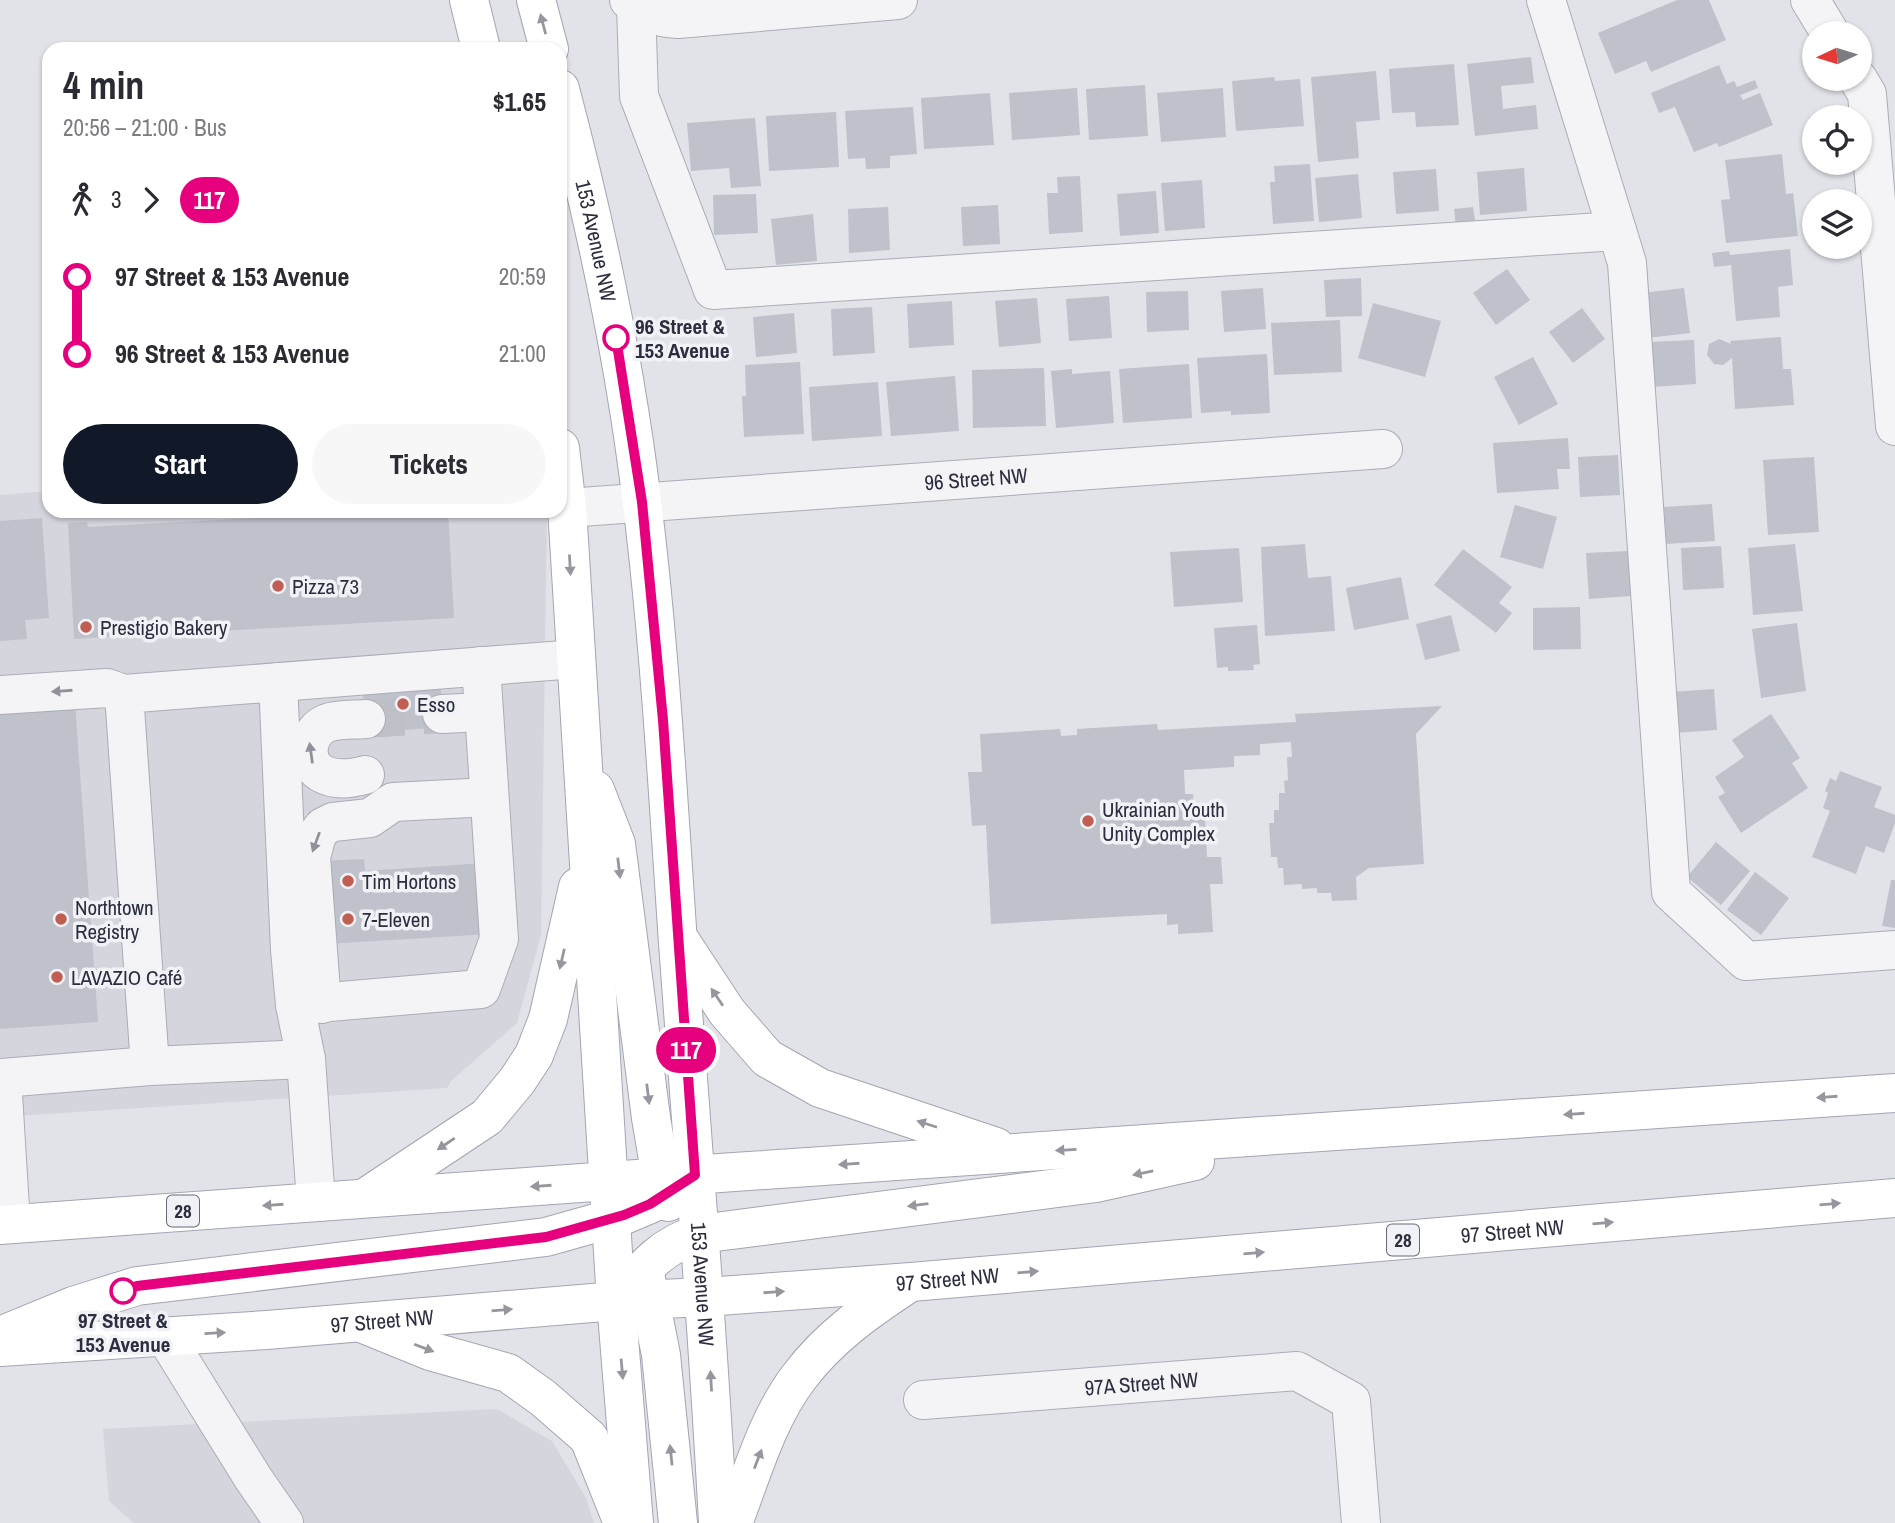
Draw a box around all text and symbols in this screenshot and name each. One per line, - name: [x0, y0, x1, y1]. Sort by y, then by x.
- one-way arrow: [537, 13, 548, 35]
- north arrow: [1802, 21, 1872, 91]
- map controls: [1802, 21, 1872, 259]
- text: 4 min: [63, 60, 144, 111]
- text: $1.65: [493, 84, 546, 119]
- button: locate: [1802, 105, 1872, 175]
- text: 20:56 – 21:00 · Bus: [63, 112, 227, 143]
- street label: 153 Avenue NW: [569, 177, 624, 305]
- icon: walk: [63, 181, 101, 219]
- icon: forward: [132, 181, 170, 219]
- text: 3: [111, 184, 122, 215]
- text: 117: [194, 184, 225, 216]
- button: layers: [1802, 189, 1872, 259]
- text: 97 Street & 153 Avenue: [115, 259, 349, 294]
- text: 20:59: [499, 261, 546, 292]
- place label: 96 Street & 153 Avenue: [635, 312, 729, 365]
- marker: 96 Street & 153 Avenue: [603, 325, 629, 351]
- text: 96 Street & 153 Avenue: [115, 336, 349, 371]
- text: 21:00: [499, 338, 546, 369]
- button: Start: [63, 424, 298, 504]
- button: Tickets: [312, 424, 546, 504]
- street label: 96 Street NW: [923, 460, 1029, 497]
- one-way arrow: [565, 554, 576, 576]
- place label: Pizza 73: [292, 572, 359, 601]
- marker: Pizza 73: [270, 578, 286, 594]
- place label: Prestigio Bakery: [100, 613, 228, 642]
- marker: Prestigio Bakery: [78, 619, 94, 635]
- one-way arrow: [51, 686, 73, 697]
- place label: Esso: [417, 690, 455, 719]
- marker: Esso: [395, 696, 411, 712]
- one-way arrow: [306, 742, 317, 764]
- place label: Ukrainian Youth Unity Complex: [1102, 795, 1225, 848]
- marker: Ukrainian Youth Unity Complex: [1080, 813, 1096, 829]
- one-way arrow: [310, 832, 321, 853]
- one-way arrow: [614, 857, 625, 879]
- place label: Tim Hortons: [362, 867, 456, 896]
- marker: Tim Hortons: [340, 873, 356, 889]
- place label: Northtown Registry: [75, 893, 153, 946]
- place label: 7-Eleven: [362, 905, 430, 934]
- marker: Northtown Registry: [53, 911, 69, 927]
- marker: 7-Eleven: [340, 911, 356, 927]
- one-way arrow: [556, 948, 567, 970]
- place label: LAVAZIO Café: [71, 963, 182, 992]
- marker: LAVAZIO Café: [49, 969, 65, 985]
- one-way arrow: [711, 988, 724, 1007]
- line badge: 117: [646, 1027, 726, 1073]
- text: 117: [670, 1034, 702, 1066]
- one-way arrow: [642, 1083, 653, 1105]
- one-way arrow: [1816, 1092, 1838, 1103]
- one-way arrow: [1562, 1109, 1584, 1120]
- one-way arrow: [916, 1118, 937, 1129]
- one-way arrow: [437, 1137, 455, 1151]
- one-way arrow: [1055, 1145, 1077, 1156]
- one-way arrow: [838, 1159, 860, 1170]
- one-way arrow: [1132, 1167, 1154, 1178]
- one-way arrow: [530, 1180, 552, 1191]
- road number: 28: [167, 1196, 199, 1226]
- one-way arrow: [1819, 1198, 1841, 1209]
- one-way arrow: [262, 1200, 284, 1211]
- one-way arrow: [907, 1200, 929, 1211]
- street label: 97 Street NW: [1460, 1212, 1566, 1250]
- one-way arrow: [1592, 1217, 1614, 1228]
- street label: 153 Avenue NW: [684, 1221, 722, 1348]
- road number: 28: [1387, 1224, 1419, 1256]
- one-way arrow: [1243, 1247, 1265, 1258]
- street label: 97 Street NW: [895, 1260, 1001, 1298]
- one-way arrow: [1017, 1266, 1039, 1277]
- marker: 97 Street & 153 Avenue: [110, 1278, 136, 1304]
- one-way arrow: [763, 1286, 785, 1297]
- street label: 97 Street NW: [329, 1302, 436, 1339]
- one-way arrow: [491, 1304, 513, 1315]
- place label: 97 Street & 153 Avenue: [76, 1306, 170, 1359]
- one-way arrow: [204, 1327, 226, 1338]
- one-way arrow: [413, 1343, 434, 1354]
- one-way arrow: [617, 1358, 628, 1380]
- street label: 97A Street NW: [1083, 1364, 1200, 1402]
- one-way arrow: [705, 1370, 716, 1392]
- one-way arrow: [665, 1444, 676, 1466]
- one-way arrow: [752, 1449, 763, 1470]

